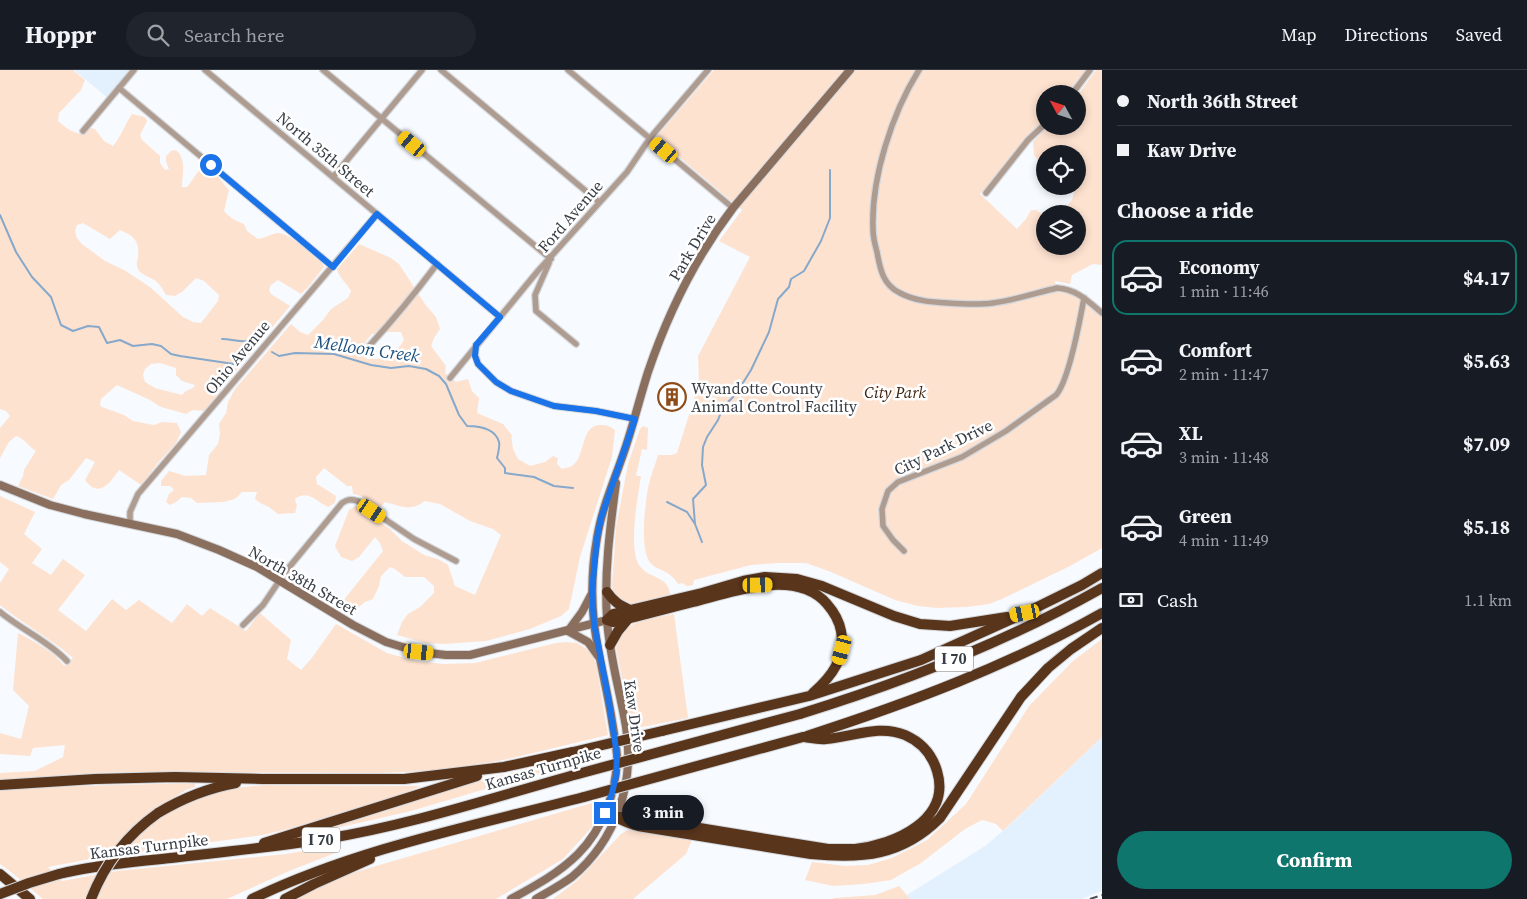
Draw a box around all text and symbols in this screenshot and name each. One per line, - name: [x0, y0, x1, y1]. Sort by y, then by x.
- search box: [126, 12, 476, 57]
- text: Hoppr: [25, 18, 96, 51]
- icon: search: [144, 21, 172, 49]
- text: Search here: [184, 22, 285, 48]
- text: Map: [1281, 22, 1317, 47]
- text: Directions: [1345, 22, 1428, 47]
- text: Saved: [1456, 22, 1502, 47]
- north arrow: [1036, 85, 1086, 135]
- map controls: [1036, 85, 1086, 255]
- text: North 36th Street: [1147, 88, 1298, 114]
- street label: North 35th Street: [272, 106, 380, 202]
- car: [395, 129, 428, 159]
- car: [647, 135, 680, 165]
- text: Kaw Drive: [1147, 137, 1236, 163]
- button: locate: [1036, 145, 1086, 195]
- route start: [200, 154, 222, 176]
- street label: Ford Avenue: [532, 175, 608, 257]
- text: Choose a ride: [1117, 195, 1254, 225]
- button: layers: [1036, 205, 1086, 255]
- street label: Park Drive: [663, 209, 721, 285]
- text: Economy: [1179, 254, 1260, 280]
- icon: car: [1119, 255, 1164, 300]
- text: $4.17: [1463, 265, 1510, 291]
- text: 1 min · 11:46: [1179, 280, 1269, 302]
- street label: Ohio Avenue: [199, 315, 275, 399]
- water label: Melloon Creek: [312, 329, 422, 368]
- text: Comfort: [1179, 337, 1252, 363]
- icon: car: [1119, 338, 1164, 383]
- text: $5.63: [1463, 348, 1510, 374]
- text: 2 min · 11:47: [1179, 363, 1269, 385]
- place label: Wyandotte County Animal Control Facility: [691, 377, 858, 417]
- park label: City Park: [864, 381, 926, 403]
- building icon: Wyandotte County Animal Control Facility: [657, 382, 687, 412]
- street label: City Park Drive: [890, 414, 996, 480]
- text: XL: [1179, 420, 1202, 446]
- icon: car: [1119, 421, 1164, 466]
- text: $7.09: [1463, 431, 1510, 457]
- text: 3 min · 11:48: [1179, 446, 1269, 468]
- car: [355, 496, 388, 526]
- text: Green: [1179, 503, 1232, 529]
- icon: car: [1119, 504, 1164, 549]
- text: $5.18: [1463, 514, 1510, 540]
- text: 4 min · 11:49: [1179, 529, 1269, 551]
- street label: North 38th Street: [245, 540, 362, 620]
- car: [742, 577, 773, 593]
- icon: cash: [1117, 586, 1145, 614]
- text: Cash: [1157, 587, 1198, 613]
- text: 1.1 km: [1464, 589, 1512, 611]
- car: [1008, 603, 1041, 623]
- car: [830, 634, 853, 666]
- car: [403, 643, 434, 661]
- road number: I 70: [935, 646, 973, 672]
- street label: Kaw Drive: [619, 678, 651, 754]
- street label: Kansas Turnpike: [483, 741, 603, 795]
- callout: 3 min: [622, 796, 705, 830]
- text: 3 min: [642, 801, 684, 823]
- route end: [594, 802, 616, 824]
- street label: Kansas Turnpike: [88, 828, 210, 864]
- road number: I 70: [302, 828, 340, 852]
- button: Confirm: [1117, 831, 1512, 889]

